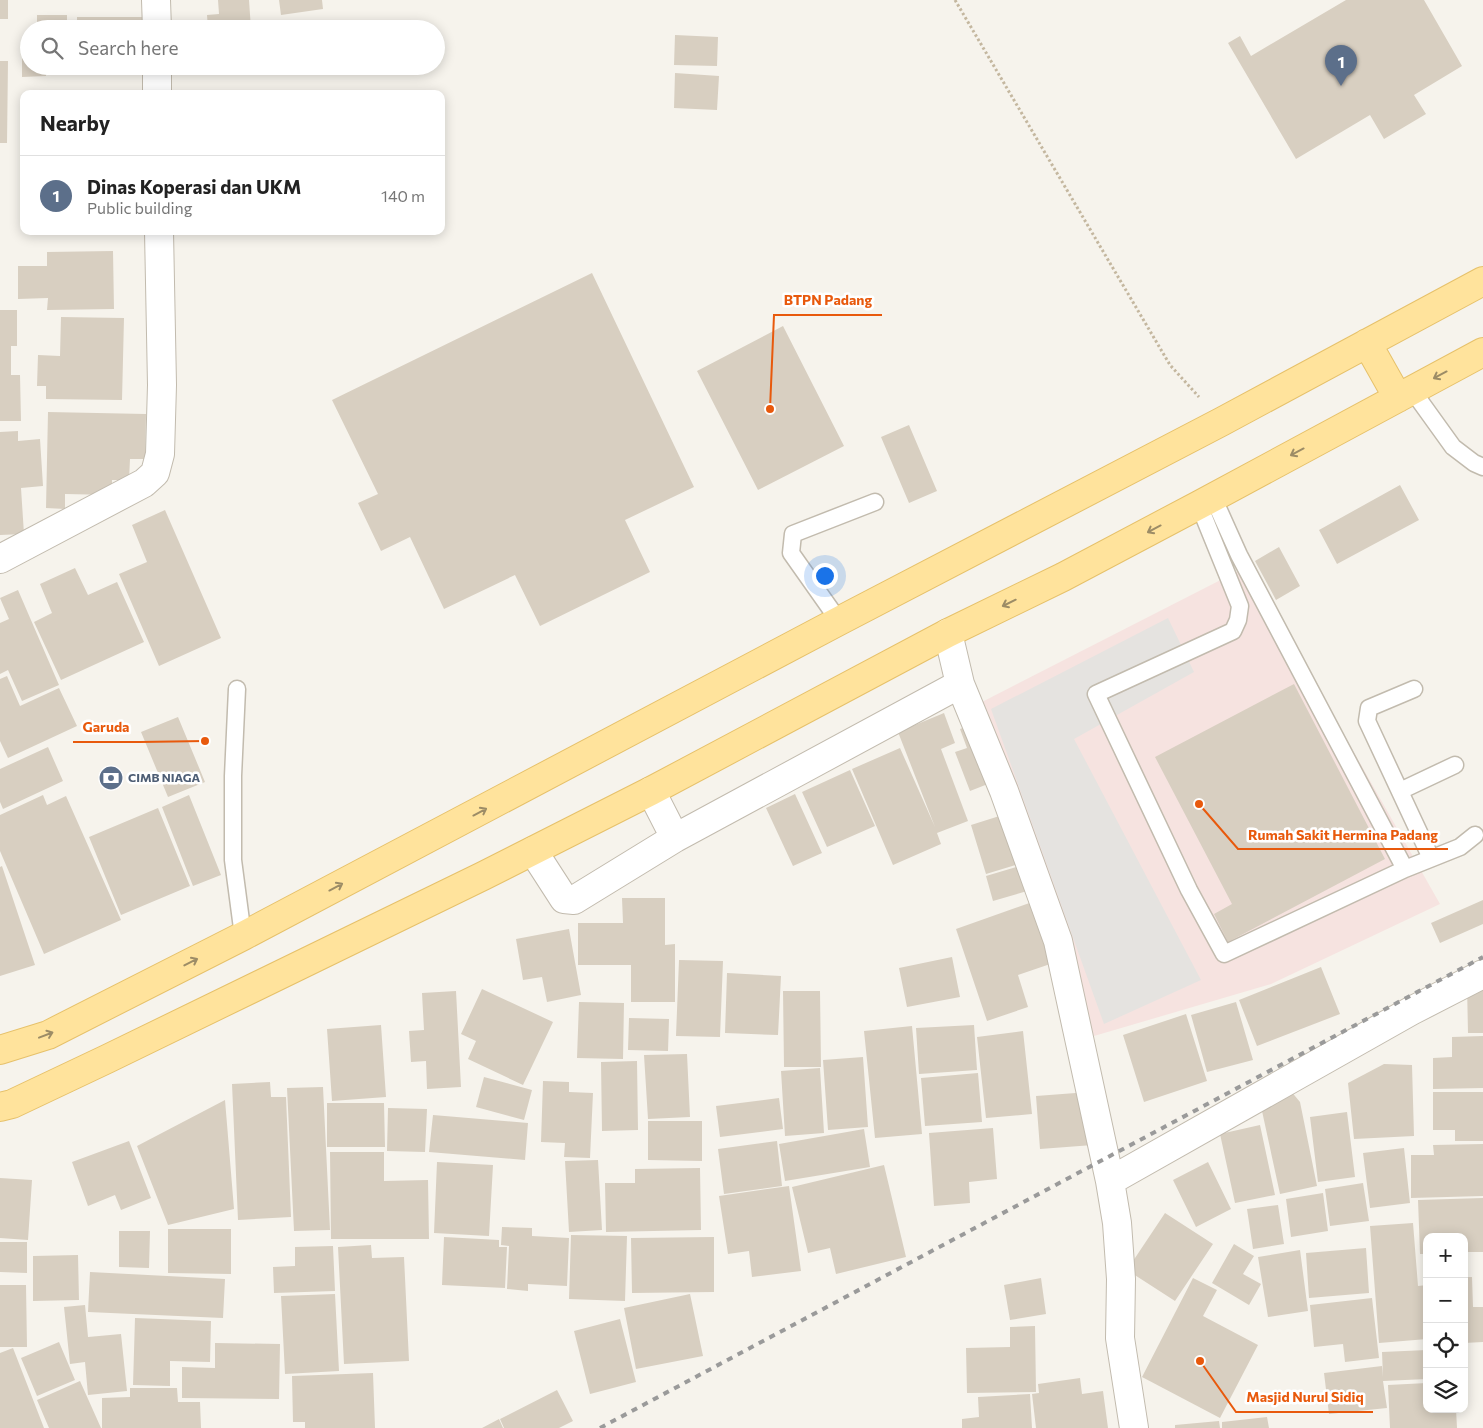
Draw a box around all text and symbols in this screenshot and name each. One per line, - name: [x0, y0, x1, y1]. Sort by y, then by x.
- search box: [20, 20, 445, 75]
- icon: search: [38, 34, 66, 62]
- text: Search here: [78, 36, 178, 59]
- pin: 1: [1325, 45, 1357, 86]
- text: Nearby: [40, 110, 110, 135]
- text: Dinas Koperasi dan UKM: [87, 175, 301, 198]
- text: 1: [52, 186, 60, 205]
- text: 140 m: [381, 186, 425, 205]
- text: Public building: [87, 198, 192, 217]
- callout: BTPN Padang: [774, 286, 882, 315]
- text: BTPN Padang: [784, 291, 872, 308]
- one-way arrow: [1433, 371, 1448, 380]
- one-way arrow: [1290, 448, 1305, 457]
- one-way arrow: [1147, 525, 1162, 534]
- your location: [812, 563, 838, 589]
- one-way arrow: [1002, 599, 1017, 608]
- callout: Garuda: [73, 713, 140, 742]
- text: Garuda: [83, 718, 129, 735]
- bank icon: CIMB NIAGA: [98, 765, 124, 791]
- place label: CIMB NIAGA: [128, 770, 201, 784]
- one-way arrow: [472, 807, 487, 817]
- callout: Rumah Sakit Hermina Padang: [1238, 820, 1448, 849]
- text: Rumah Sakit Hermina Padang: [1248, 826, 1438, 843]
- one-way arrow: [328, 882, 343, 892]
- one-way arrow: [184, 957, 199, 967]
- one-way arrow: [38, 1030, 53, 1039]
- map controls: [1423, 1233, 1468, 1413]
- button: +: [1423, 1233, 1468, 1278]
- button: −: [1423, 1278, 1468, 1323]
- button: locate: [1423, 1323, 1468, 1368]
- button: layers: [1423, 1368, 1468, 1413]
- callout: Masjid Nurul Sidiq: [1236, 1383, 1373, 1412]
- text: Masjid Nurul Sidiq: [1246, 1388, 1364, 1405]

